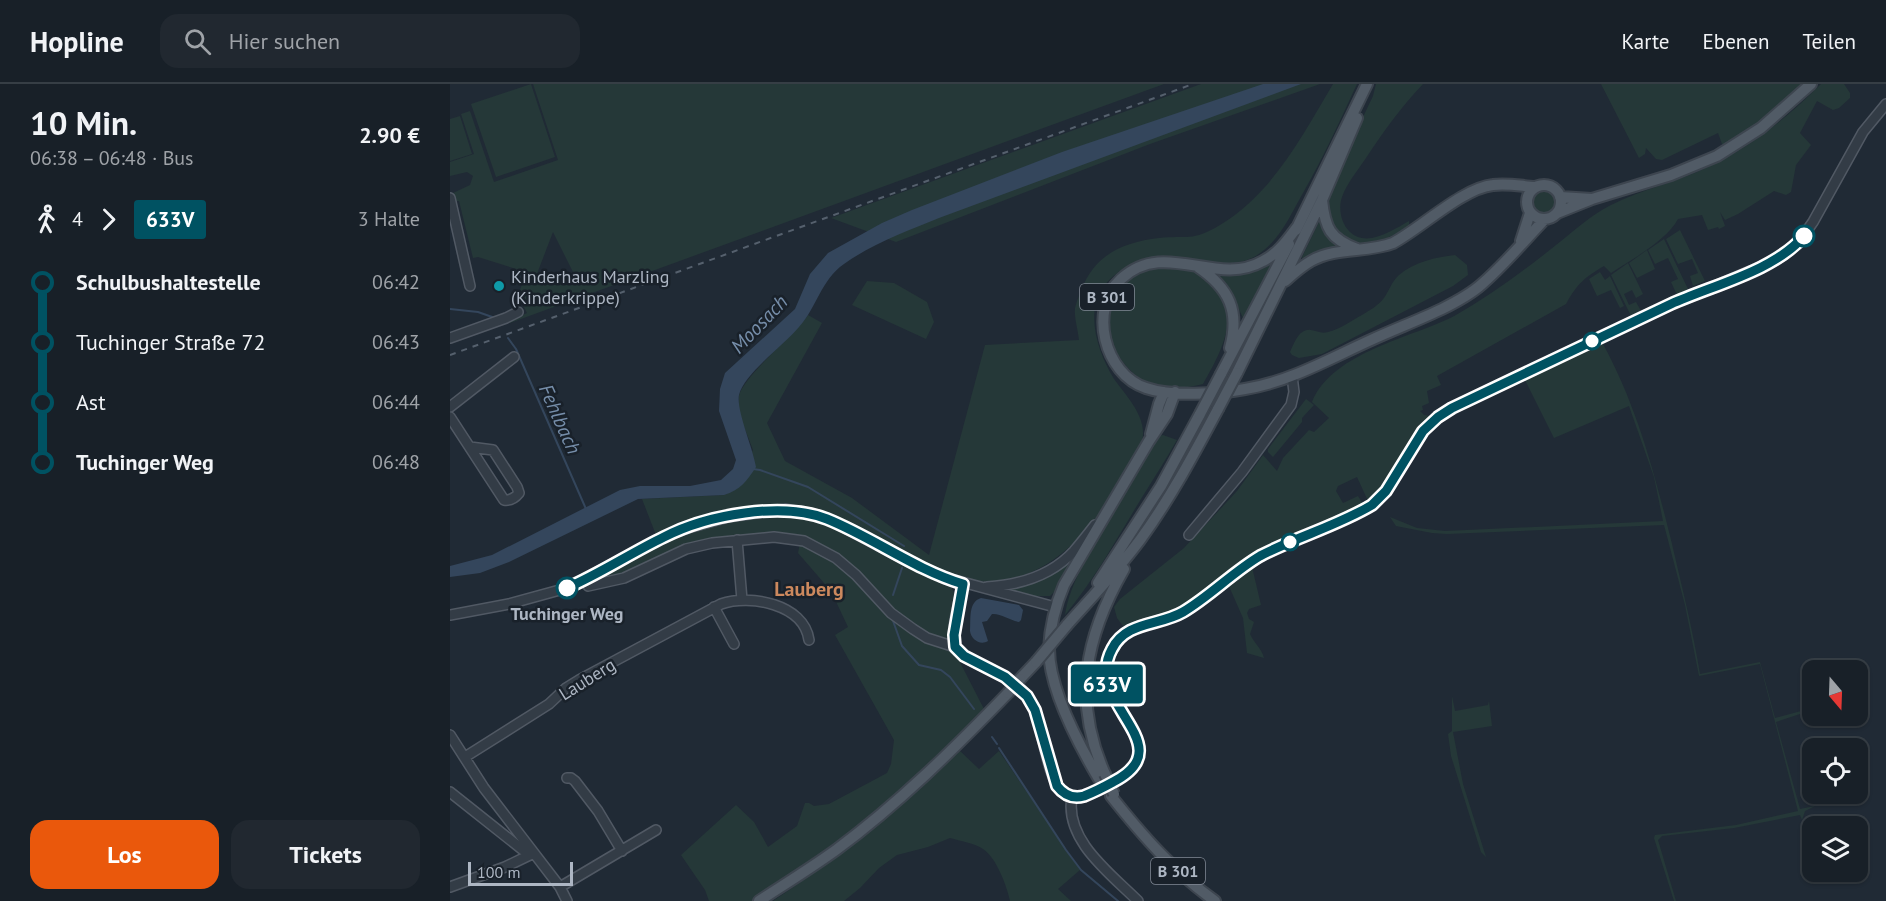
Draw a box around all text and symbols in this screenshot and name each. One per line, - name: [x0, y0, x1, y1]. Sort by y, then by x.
- search box: [160, 14, 580, 68]
- text: Hopline: [30, 23, 124, 60]
- icon: search: [181, 25, 214, 58]
- text: Hier suchen: [229, 27, 340, 55]
- text: Karte: [1622, 28, 1670, 55]
- text: Ebenen: [1703, 28, 1769, 55]
- text: Teilen: [1802, 28, 1856, 55]
- text: 10 Min.: [30, 101, 137, 144]
- text: 2.90 €: [359, 121, 420, 149]
- text: 06:38 – 06:48 · Bus: [30, 145, 194, 171]
- icon: walk: [30, 203, 63, 236]
- icon: forward: [92, 203, 125, 236]
- text: 4: [72, 206, 83, 232]
- text: 633V: [146, 206, 194, 233]
- text: 3 Halte: [358, 206, 420, 232]
- unlabelled marker: [1793, 225, 1815, 247]
- place label: Kinderhaus Marzling (Kinderkrippe): [511, 265, 669, 309]
- text: Schulbushaltestelle: [76, 268, 261, 296]
- text: 06:42: [372, 269, 420, 295]
- marker: Kinderhaus Marzling (Kinderkrippe): [492, 279, 506, 293]
- road number: B 301: [1080, 284, 1134, 310]
- water label: Moosach: [725, 289, 793, 359]
- text: Tuchinger Straße 72: [76, 328, 266, 356]
- text: 06:43: [372, 329, 420, 355]
- unlabelled marker: [1583, 332, 1601, 350]
- water label: Fehlbach: [533, 380, 587, 458]
- text: Ast: [76, 388, 106, 416]
- text: 06:44: [372, 389, 420, 415]
- text: Tuchinger Weg: [76, 448, 214, 476]
- text: 06:48: [372, 449, 420, 475]
- unlabelled marker: [1281, 533, 1299, 551]
- district label: Lauberg: [774, 576, 844, 602]
- marker: Tuchinger Weg: [556, 577, 578, 599]
- place label: Tuchinger Weg: [511, 602, 623, 625]
- street label: Lauberg: [555, 653, 619, 705]
- north arrow: [1802, 660, 1868, 726]
- map controls: [1802, 660, 1868, 882]
- line badge: 633V: [1065, 664, 1149, 704]
- text: 633V: [1083, 671, 1131, 698]
- button: locate: [1802, 738, 1868, 804]
- button: layers: [1802, 816, 1868, 882]
- button: Los: [30, 820, 219, 889]
- button: Tickets: [231, 820, 420, 889]
- road number: B 301: [1151, 858, 1205, 884]
- scale bar: [468, 859, 573, 886]
- text: 100 m: [477, 862, 520, 882]

